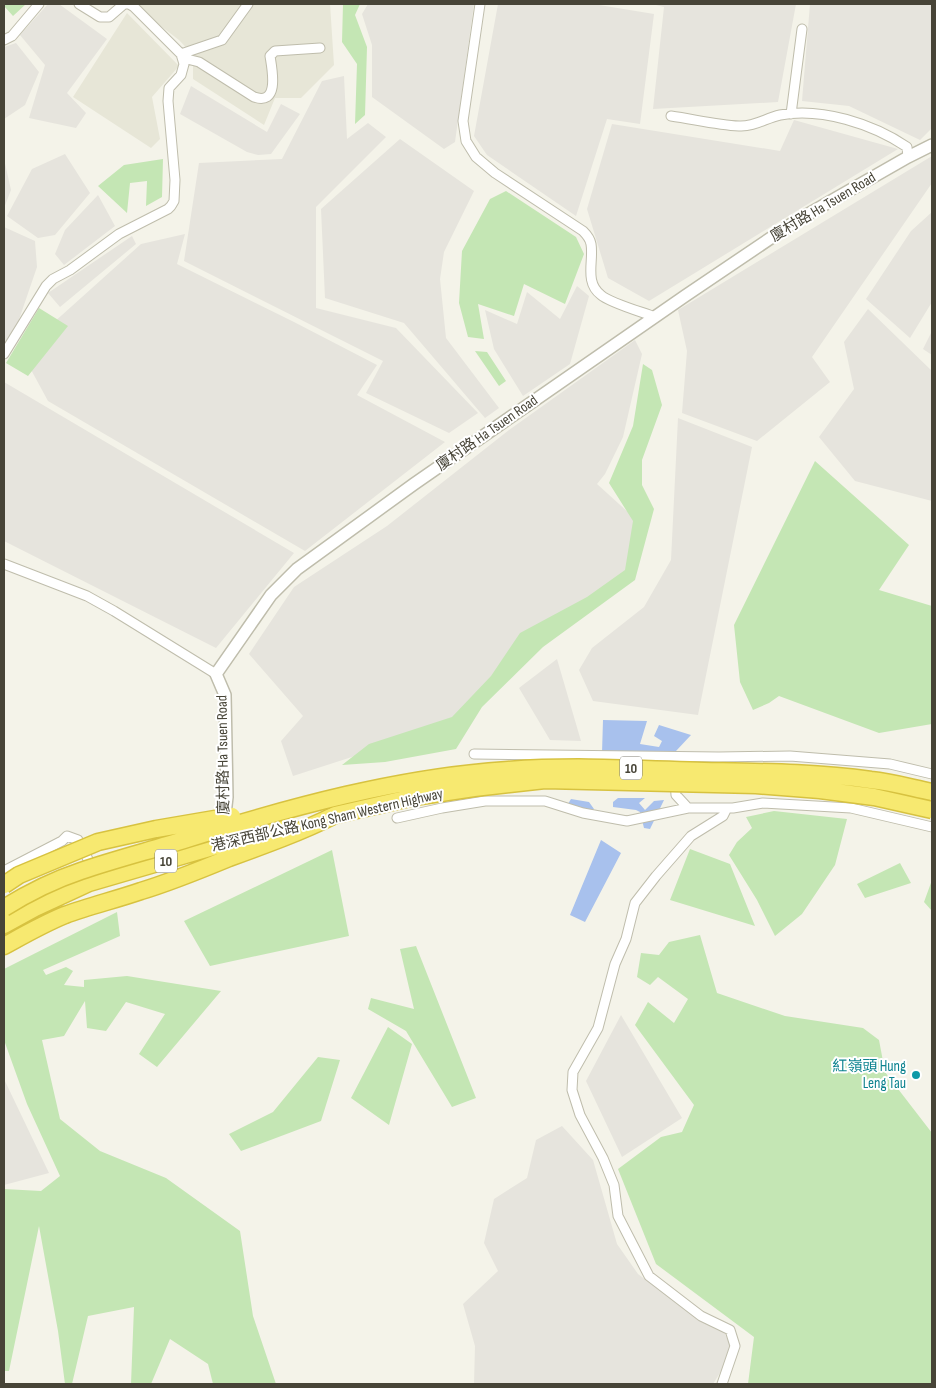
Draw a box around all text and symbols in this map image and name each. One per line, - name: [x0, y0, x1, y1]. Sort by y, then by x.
- street label: 廈村路 Ha Tsuen Road: [767, 168, 879, 246]
- street label: 廈村路 Ha Tsuen Road: [432, 391, 542, 475]
- street label: 廈村路 Ha Tsuen Road: [212, 695, 234, 815]
- road number: 10: [620, 756, 642, 780]
- street label: 港深西部公路 Kong Sham Western Highway: [209, 784, 445, 856]
- road number: 10: [155, 849, 177, 872]
- place label: 紅嶺頭 Hung Leng Tau: [832, 1057, 906, 1093]
- marker: 紅嶺頭 Hung Leng Tau: [910, 1069, 922, 1081]

